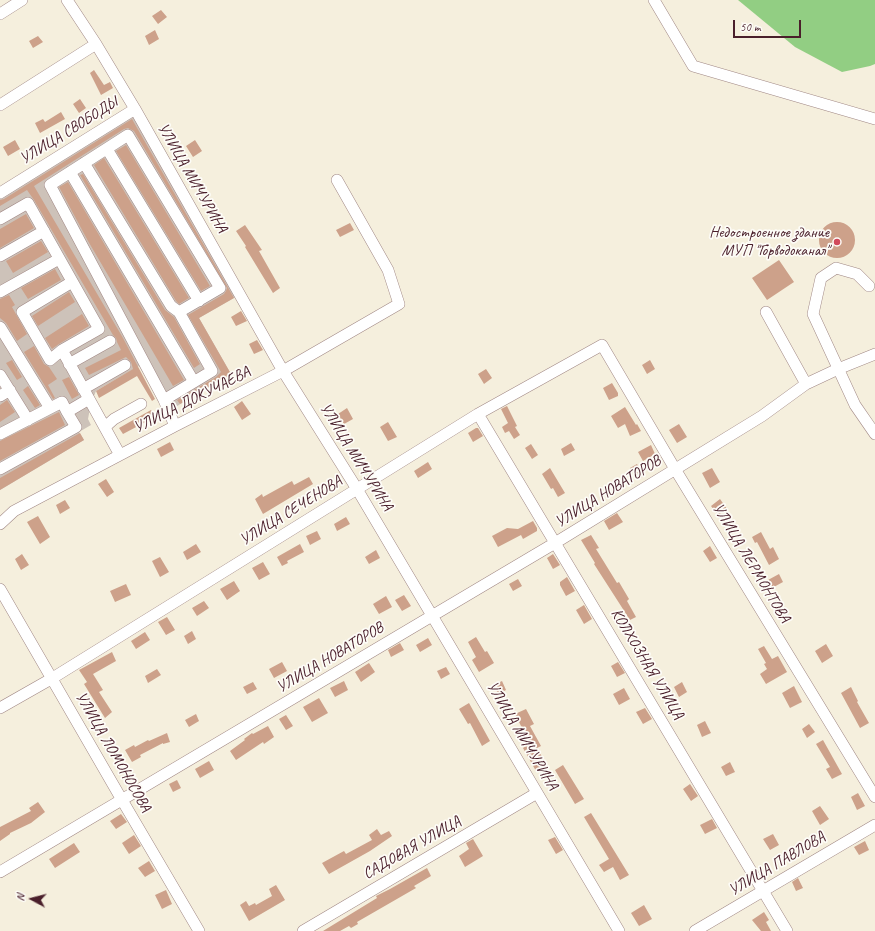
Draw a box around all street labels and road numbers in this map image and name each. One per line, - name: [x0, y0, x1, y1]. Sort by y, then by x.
- street label: УЛИЦА СВОБОДЫ: [17, 93, 121, 169]
- street label: УЛИЦА МИЧУРИНА: [153, 120, 231, 236]
- street label: УЛИЦА ДОКУЧАЕВА: [131, 362, 253, 438]
- street label: УЛИЦА МИЧУРИНА: [315, 400, 397, 514]
- street label: УЛИЦА НОВАТОРОВ: [552, 452, 664, 532]
- street label: УЛИЦА СЕЧЕНОВА: [236, 472, 346, 550]
- street label: УЛИЦА ЛЕРМОНТОВА: [708, 500, 794, 626]
- street label: КОЛХОЗНАЯ УЛИЦА: [606, 605, 688, 723]
- street label: УЛИЦА НОВАТОРОВ: [273, 619, 387, 697]
- street label: УЛИЦА МИЧУРИНА: [482, 678, 562, 794]
- street label: УЛИЦА ЛОМОНОСОВА: [71, 689, 155, 815]
- street label: САДОВАЯ УЛИЦА: [360, 812, 464, 884]
- street label: УЛИЦА ПАВЛОВА: [725, 828, 829, 900]

